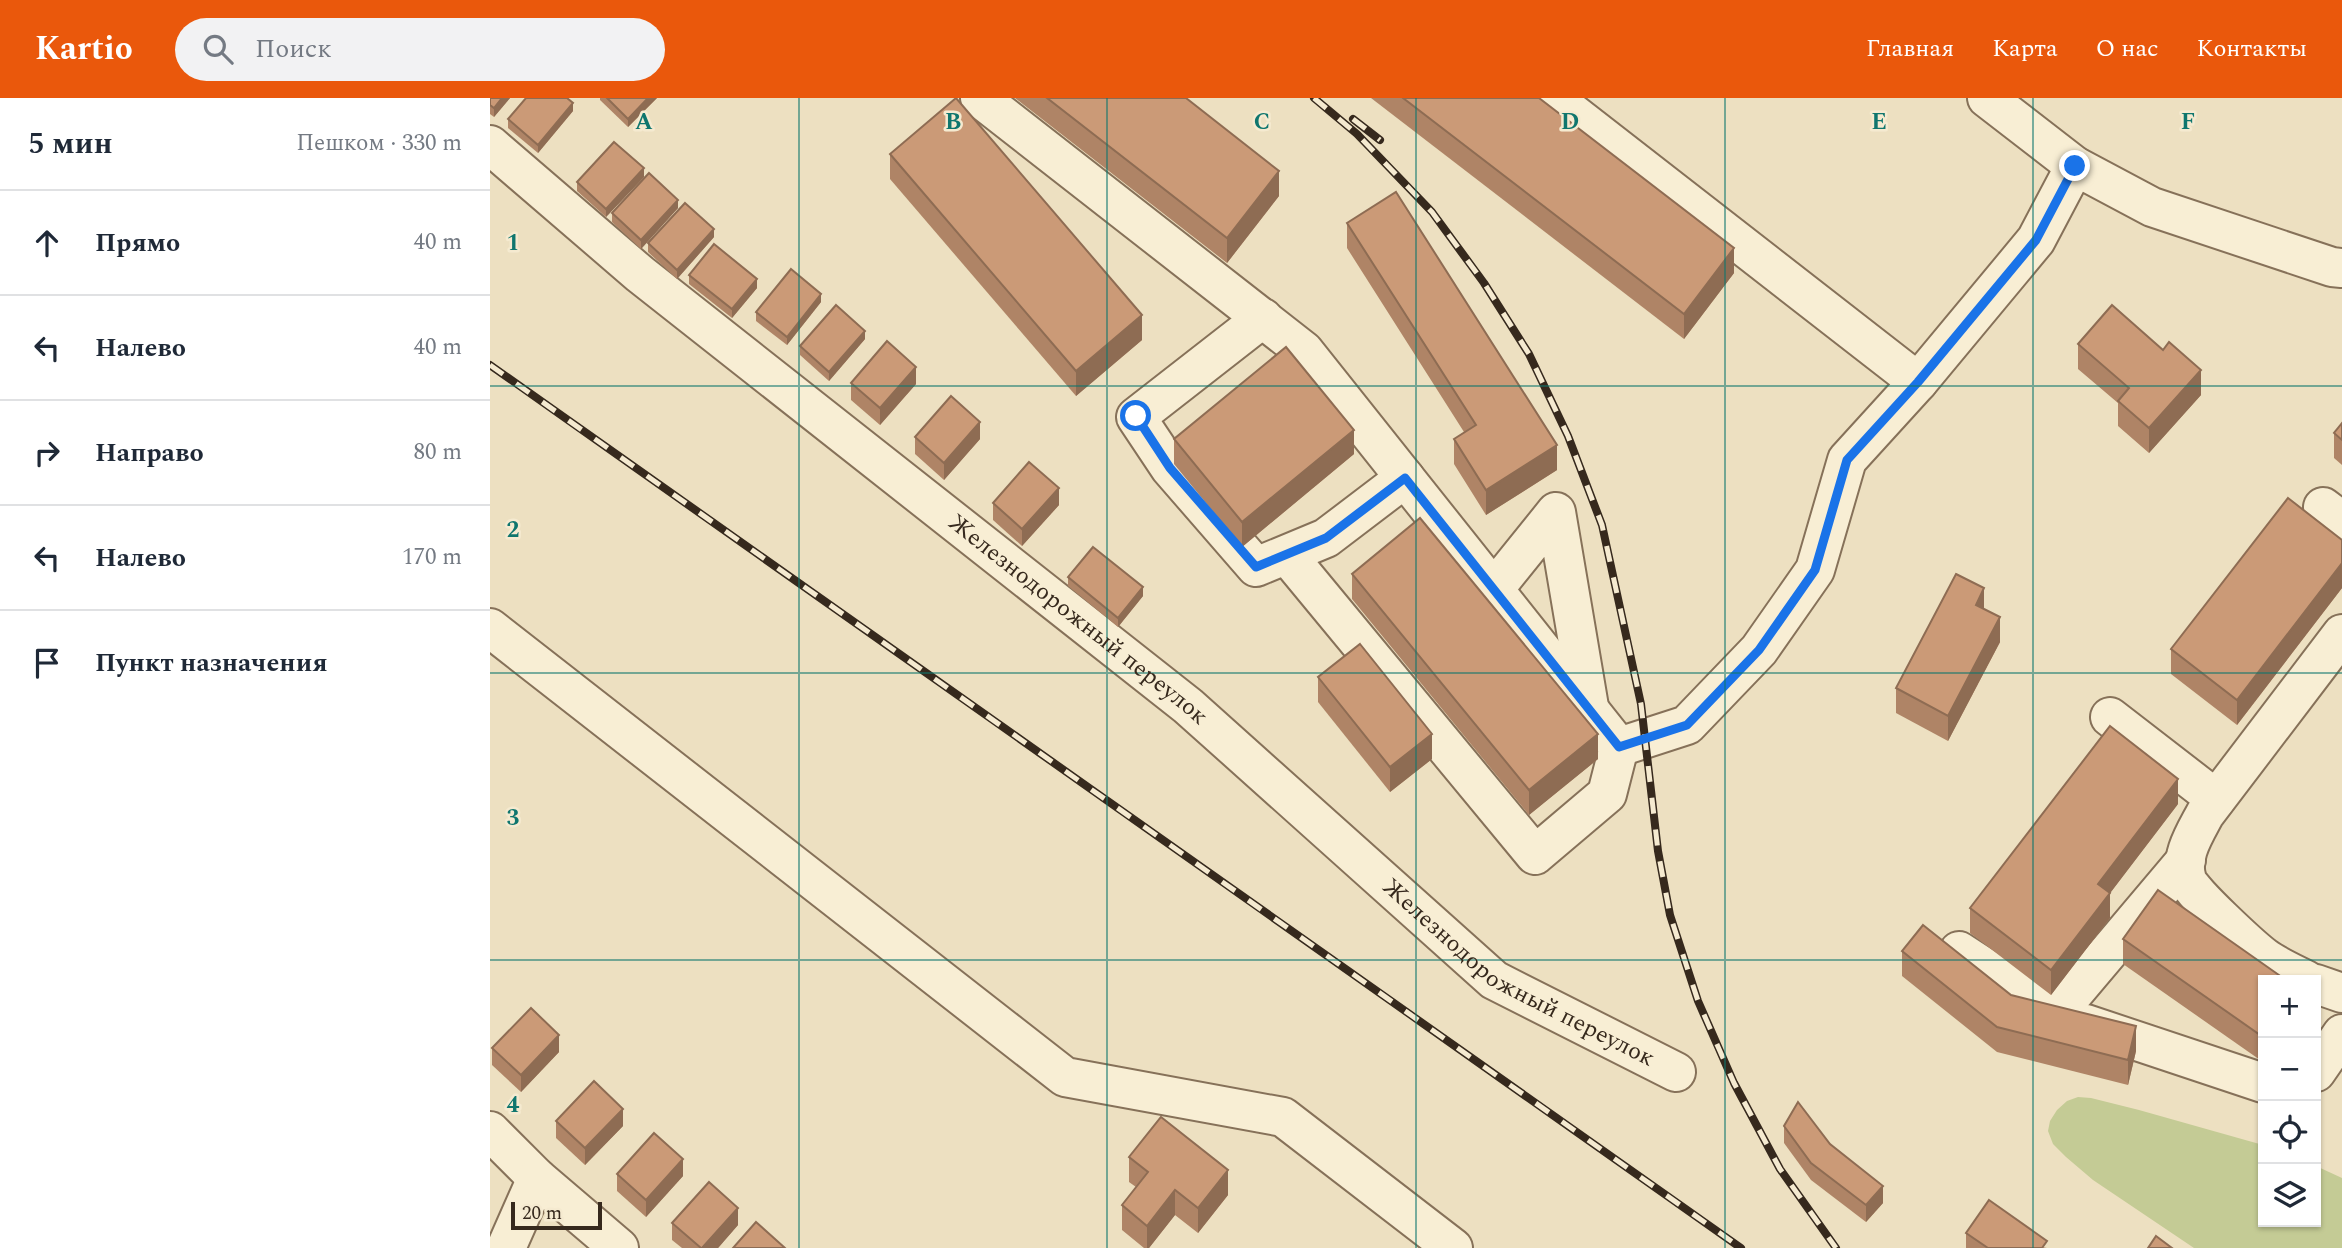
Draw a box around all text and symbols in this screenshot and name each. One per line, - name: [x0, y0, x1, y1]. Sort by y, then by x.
- search box: [175, 18, 665, 81]
- text: Kartio: [35, 24, 133, 74]
- text: Поиск: [255, 29, 332, 69]
- icon: search: [199, 30, 237, 68]
- text: Главная: [1866, 31, 1954, 67]
- text: Карта: [1992, 31, 2058, 67]
- text: О нас: [2096, 31, 2159, 67]
- text: Контакты: [2197, 31, 2307, 67]
- text: A: [635, 105, 653, 140]
- text: B: [945, 105, 961, 140]
- text: C: [1254, 105, 1270, 140]
- text: D: [1561, 105, 1579, 140]
- text: E: [1871, 105, 1887, 140]
- text: F: [2181, 105, 2195, 140]
- text: 5 мин: [28, 121, 113, 167]
- text: Пешком · 330 m: [296, 126, 462, 161]
- route end: [2059, 150, 2090, 181]
- text: Прямо: [95, 223, 180, 263]
- icon: ahead: [28, 224, 66, 262]
- text: 40 m: [413, 225, 462, 260]
- text: 1: [507, 226, 519, 261]
- text: Налево: [95, 328, 186, 368]
- icon: left: [28, 329, 66, 367]
- text: 40 m: [413, 330, 462, 365]
- route start: [1120, 400, 1151, 431]
- text: Направо: [95, 433, 204, 473]
- icon: right: [28, 434, 66, 472]
- text: 80 m: [413, 435, 462, 470]
- street label: Железнодорожный переулок: [940, 505, 1216, 734]
- text: 2: [507, 513, 520, 548]
- text: Налево: [95, 538, 186, 578]
- icon: left: [28, 539, 66, 577]
- text: 170 m: [402, 540, 462, 575]
- text: Пункт назначения: [95, 643, 328, 683]
- icon: arrive: [28, 644, 66, 682]
- text: 3: [507, 801, 520, 836]
- street label: Железнодорожный переулок: [1374, 870, 1661, 1076]
- map controls: [2258, 975, 2321, 1227]
- button: +: [2258, 975, 2321, 1038]
- button: −: [2258, 1038, 2321, 1101]
- text: 4: [507, 1088, 520, 1123]
- button: locate: [2258, 1101, 2321, 1164]
- button: layers: [2258, 1164, 2321, 1227]
- scale bar: [511, 1199, 602, 1231]
- text: 20 m: [522, 1199, 562, 1228]

